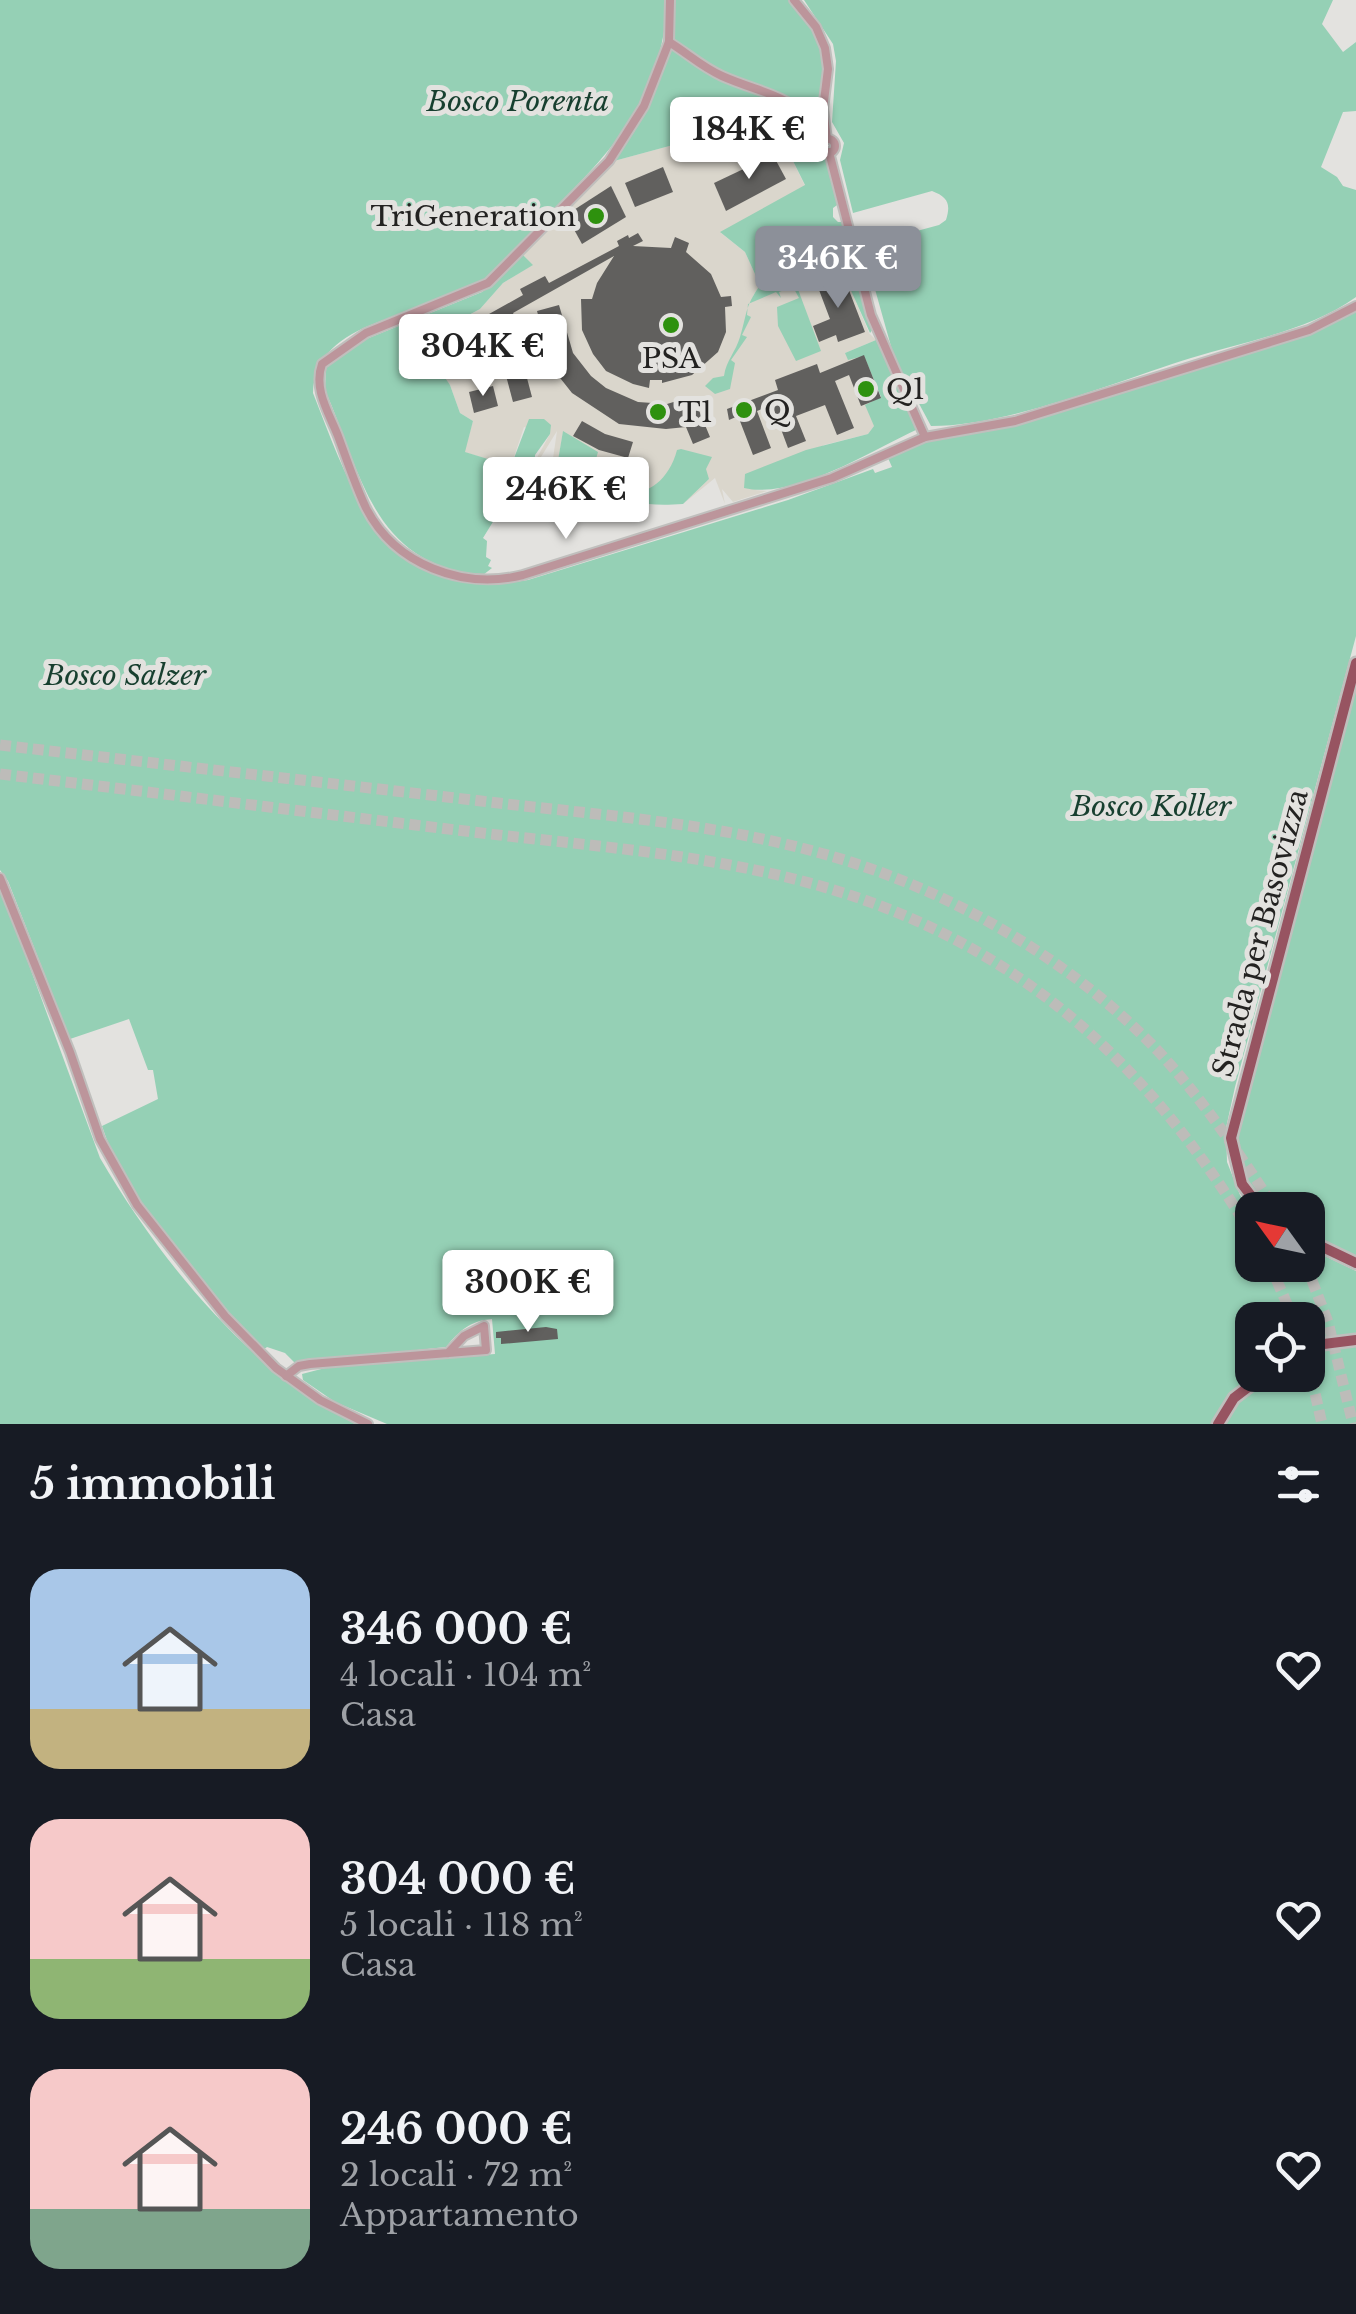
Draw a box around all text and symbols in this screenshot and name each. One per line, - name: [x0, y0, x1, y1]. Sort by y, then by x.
- park label: Bosco Porenta: [426, 84, 609, 119]
- pin: 184K €: [668, 97, 830, 182]
- text: 184K €: [692, 109, 806, 149]
- place label: TriGeneration: [371, 199, 576, 234]
- marker: TriGeneration: [585, 205, 607, 227]
- pin: 346K €: [757, 226, 919, 311]
- text: 346K €: [777, 238, 899, 278]
- pin: 304K €: [402, 314, 564, 399]
- marker: PSA: [660, 314, 682, 336]
- text: 304K €: [421, 326, 545, 366]
- place label: PSA: [642, 341, 701, 376]
- place label: Q1: [886, 372, 925, 407]
- marker: Q1: [855, 378, 877, 400]
- place label: Q: [764, 393, 791, 428]
- place label: T1: [678, 395, 713, 430]
- marker: Q: [733, 399, 755, 421]
- marker: T1: [647, 401, 669, 423]
- pin: 246K €: [485, 457, 647, 542]
- text: 246K €: [505, 469, 627, 509]
- park label: Bosco Salzer: [43, 658, 207, 693]
- street label: Strada per Basovizza: [1205, 785, 1316, 1081]
- park label: Bosco Koller: [1070, 789, 1232, 824]
- north arrow: [1235, 1192, 1325, 1282]
- map controls: [1235, 1192, 1325, 1392]
- pin: 300K €: [447, 1250, 609, 1335]
- text: 300K €: [464, 1262, 592, 1302]
- button: locate: [1235, 1302, 1325, 1392]
- icon: filters: [1271, 1457, 1326, 1512]
- text: 5 immobili: [30, 1458, 276, 1510]
- text: 346 000 €: [340, 1603, 572, 1655]
- icon: home: [110, 1609, 230, 1729]
- icon: heart: [1271, 1642, 1326, 1697]
- text: 4 locali · 104 m²: [340, 1655, 591, 1695]
- text: Casa: [340, 1695, 416, 1735]
- text: 304 000 €: [340, 1853, 576, 1905]
- icon: home: [110, 1859, 230, 1979]
- icon: heart: [1271, 1892, 1326, 1947]
- text: 5 locali · 118 m²: [340, 1905, 583, 1945]
- text: Casa: [340, 1945, 416, 1985]
- text: 246 000 €: [340, 2103, 573, 2155]
- icon: home: [110, 2109, 230, 2229]
- icon: heart: [1271, 2142, 1326, 2197]
- text: 2 locali · 72 m²: [340, 2155, 572, 2195]
- text: Appartamento: [340, 2195, 579, 2235]

